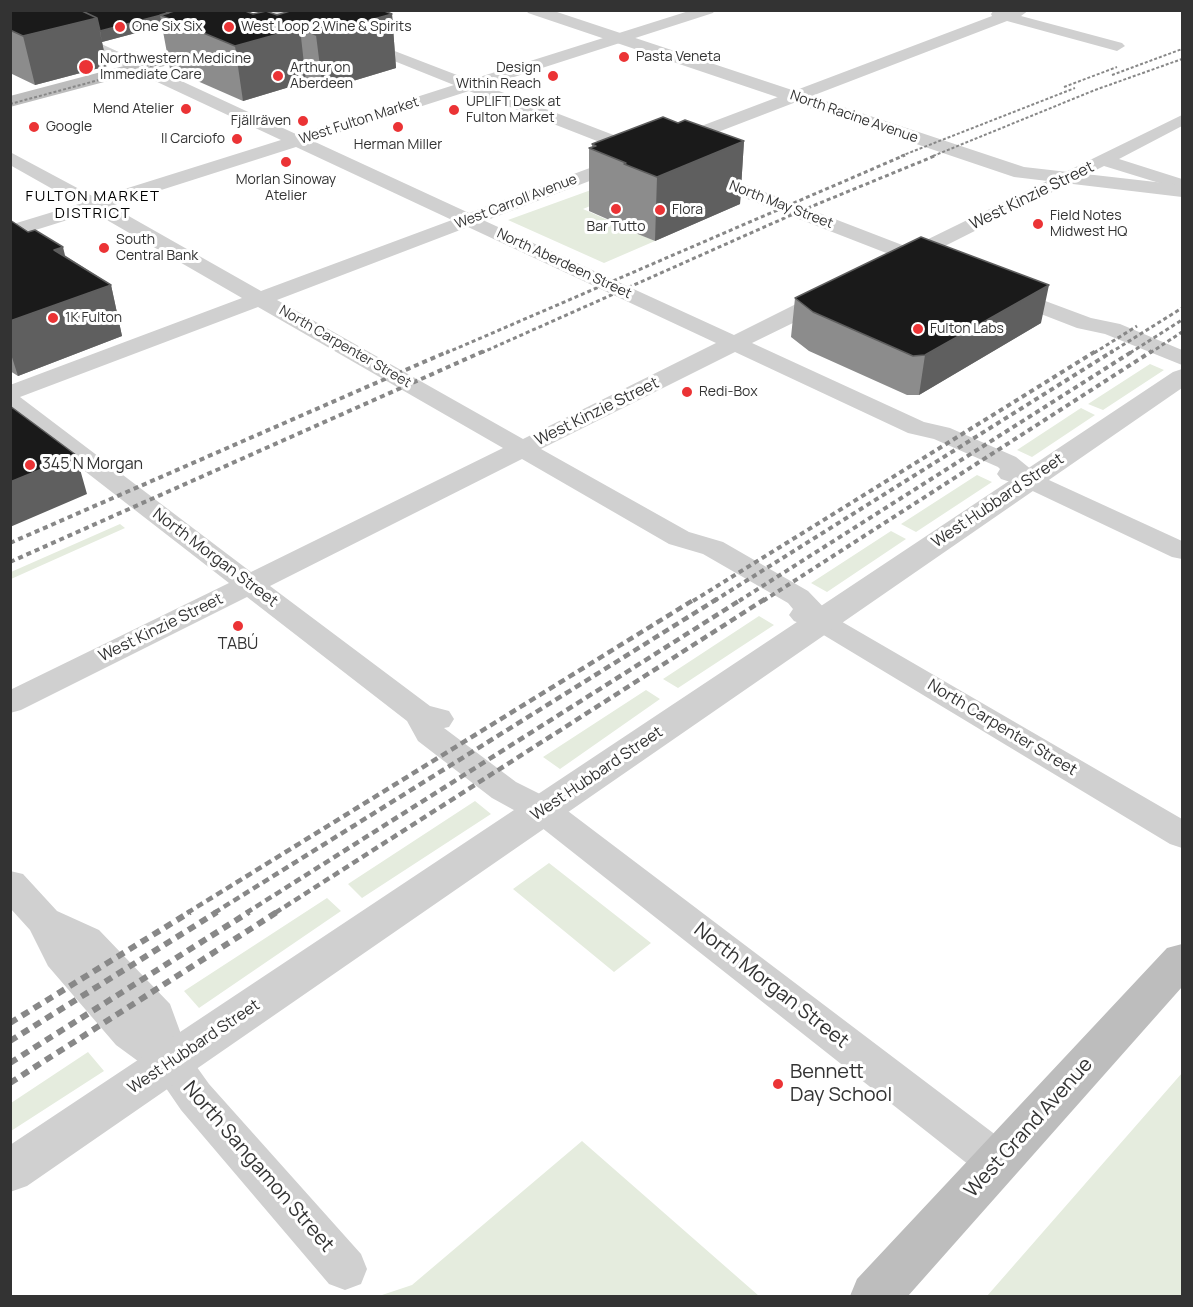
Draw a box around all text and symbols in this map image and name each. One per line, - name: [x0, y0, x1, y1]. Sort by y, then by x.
- place label: One Six Six: [132, 19, 203, 35]
- place label: West Loop 2 Wine & Spirits: [241, 19, 411, 35]
- marker: One Six Six: [113, 20, 127, 34]
- marker: West Loop 2 Wine & Spirits: [222, 20, 236, 34]
- place label: Pasta Veneta: [636, 49, 721, 65]
- marker: Pasta Veneta: [617, 50, 631, 64]
- place label: Northwestern Medicine Immediate Care: [100, 51, 251, 84]
- marker: Northwestern Medicine Immediate Care: [77, 58, 95, 76]
- place label: Arthur on Aberdeen: [290, 60, 353, 92]
- place label: Design Within Reach: [456, 60, 541, 92]
- marker: Arthur on Aberdeen: [271, 69, 285, 83]
- marker: Design Within Reach: [546, 69, 560, 83]
- street label: North Racine Avenue: [788, 87, 920, 147]
- street label: West Fulton Market: [297, 94, 421, 148]
- place label: UPLIFT Desk at Fulton Market: [466, 94, 561, 126]
- place label: Mend Atelier: [93, 101, 174, 117]
- marker: Mend Atelier: [179, 102, 193, 116]
- marker: UPLIFT Desk at Fulton Market: [447, 103, 461, 117]
- place label: Fjällräven: [231, 113, 291, 129]
- marker: Fjällräven: [296, 114, 310, 128]
- place label: Google: [46, 119, 92, 135]
- marker: Google: [27, 120, 41, 134]
- marker: Herman Miller: [391, 120, 405, 134]
- place label: Il Carciofo: [161, 131, 225, 147]
- marker: Il Carciofo: [230, 132, 244, 146]
- place label: Herman Miller: [354, 137, 442, 153]
- marker: Morlan Sinoway Atelier: [279, 155, 293, 169]
- street label: West Kinzie Street: [967, 158, 1097, 234]
- street label: West Carroll Avenue: [453, 171, 579, 233]
- place label: Morlan Sinoway Atelier: [236, 172, 336, 204]
- street label: North May Street: [727, 177, 835, 233]
- district label: FULTON MARKET DISTRICT: [26, 188, 160, 223]
- marker: Bar Tutto: [609, 202, 623, 216]
- place label: Flora: [672, 202, 703, 218]
- marker: Flora: [653, 203, 667, 217]
- place label: Field Notes Midwest HQ: [1050, 208, 1127, 240]
- marker: Field Notes Midwest HQ: [1031, 217, 1045, 231]
- place label: Bar Tutto: [587, 219, 645, 235]
- street label: North Aberdeen Street: [494, 225, 634, 303]
- place label: South Central Bank: [116, 232, 198, 264]
- marker: South Central Bank: [97, 241, 111, 255]
- street label: North Carpenter Street: [276, 302, 414, 392]
- place label: 1K Fulton: [65, 310, 122, 326]
- marker: 1K Fulton: [46, 311, 60, 325]
- place label: Fulton Labs: [930, 321, 1004, 337]
- marker: Fulton Labs: [911, 322, 925, 336]
- street label: West Kinzie Street: [532, 374, 662, 450]
- place label: Redi-Box: [699, 384, 758, 400]
- marker: Redi-Box: [680, 385, 694, 399]
- street label: West Hubbard Street: [928, 450, 1068, 552]
- place label: 345 N Morgan: [42, 455, 143, 475]
- marker: 345 N Morgan: [23, 458, 37, 472]
- street label: North Morgan Street: [149, 505, 281, 611]
- street label: West Kinzie Street: [96, 590, 226, 666]
- marker: TABÚ: [231, 619, 245, 633]
- place label: TABÚ: [218, 635, 258, 655]
- street label: North Carpenter Street: [924, 676, 1080, 780]
- street label: West Hubbard Street: [527, 723, 667, 825]
- street label: North Morgan Street: [689, 918, 853, 1054]
- street label: West Hubbard Street: [124, 996, 264, 1098]
- street label: West Grand Avenue: [960, 1053, 1098, 1203]
- place label: Bennett Day School: [790, 1060, 892, 1107]
- street label: North Sangamon Street: [177, 1077, 339, 1257]
- marker: Bennett Day School: [771, 1077, 785, 1091]

